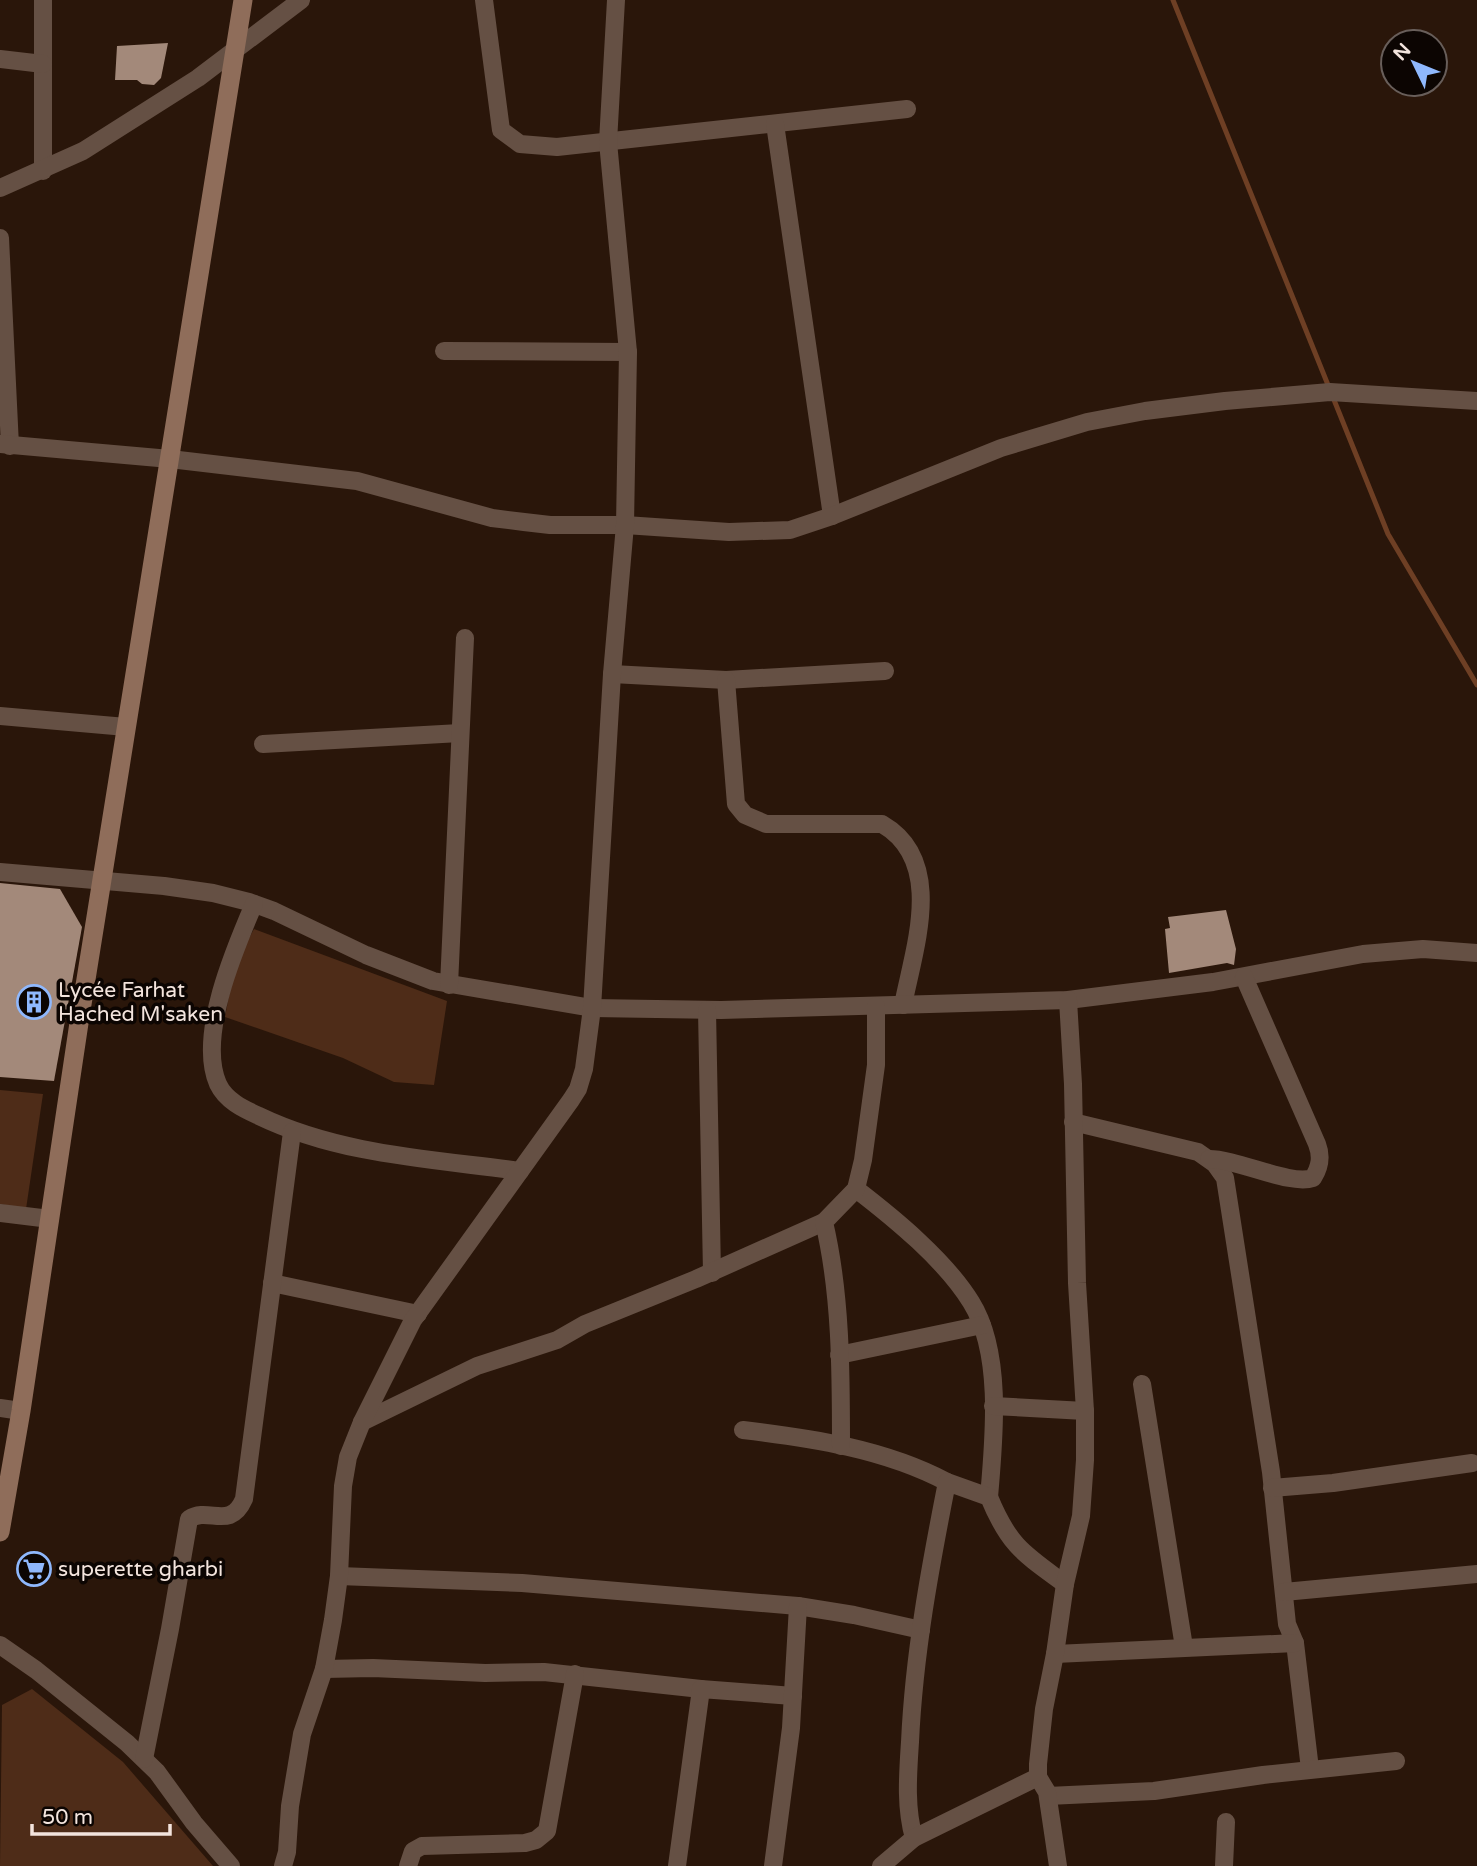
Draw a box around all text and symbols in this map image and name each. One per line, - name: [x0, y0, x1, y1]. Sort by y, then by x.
- north arrow: [1379, 28, 1449, 98]
- text: N: [1389, 39, 1416, 65]
- place label: Lycée Farhat Hached M'saken: [58, 978, 223, 1027]
- building icon: Lycée Farhat Hached M'saken: [15, 983, 53, 1021]
- supermarket icon: superette gharbi: [15, 1550, 53, 1588]
- place label: superette gharbi: [58, 1557, 223, 1582]
- scale bar: [32, 1792, 170, 1836]
- text: 50 m: [42, 1805, 93, 1830]

